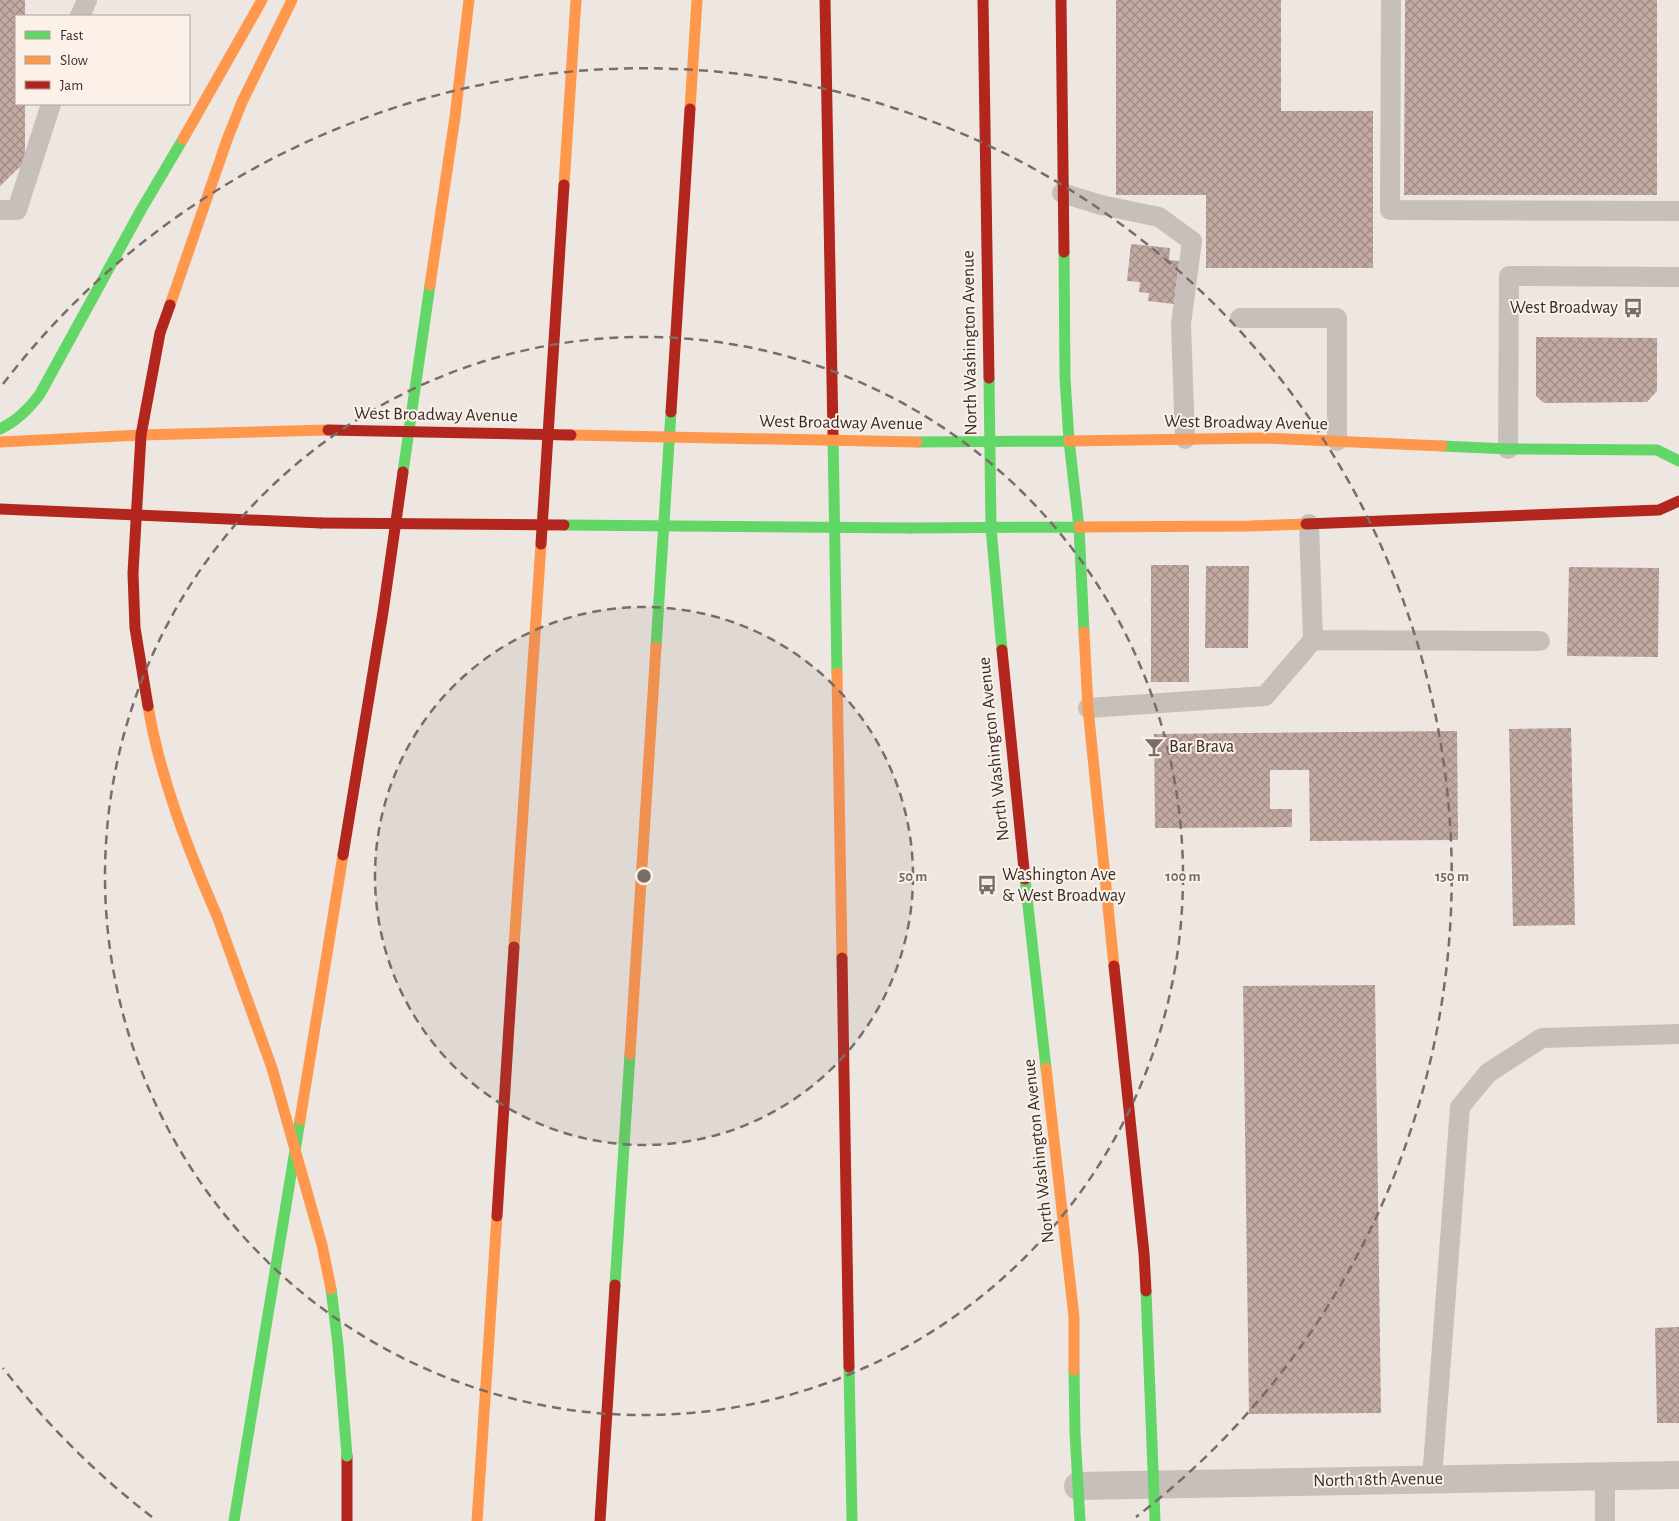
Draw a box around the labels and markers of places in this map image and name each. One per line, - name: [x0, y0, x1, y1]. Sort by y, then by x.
- bus stop icon: West Broadway: [1622, 297, 1644, 319]
- place label: West Broadway: [1510, 299, 1618, 317]
- bar icon: Bar Brava: [1143, 736, 1165, 758]
- place label: Bar Brava: [1169, 738, 1234, 756]
- place label: Washington Ave & West Broadway: [1002, 866, 1126, 905]
- centre of rings: [635, 867, 653, 885]
- bus stop icon: Washington Ave & West Broadway: [976, 874, 998, 896]

